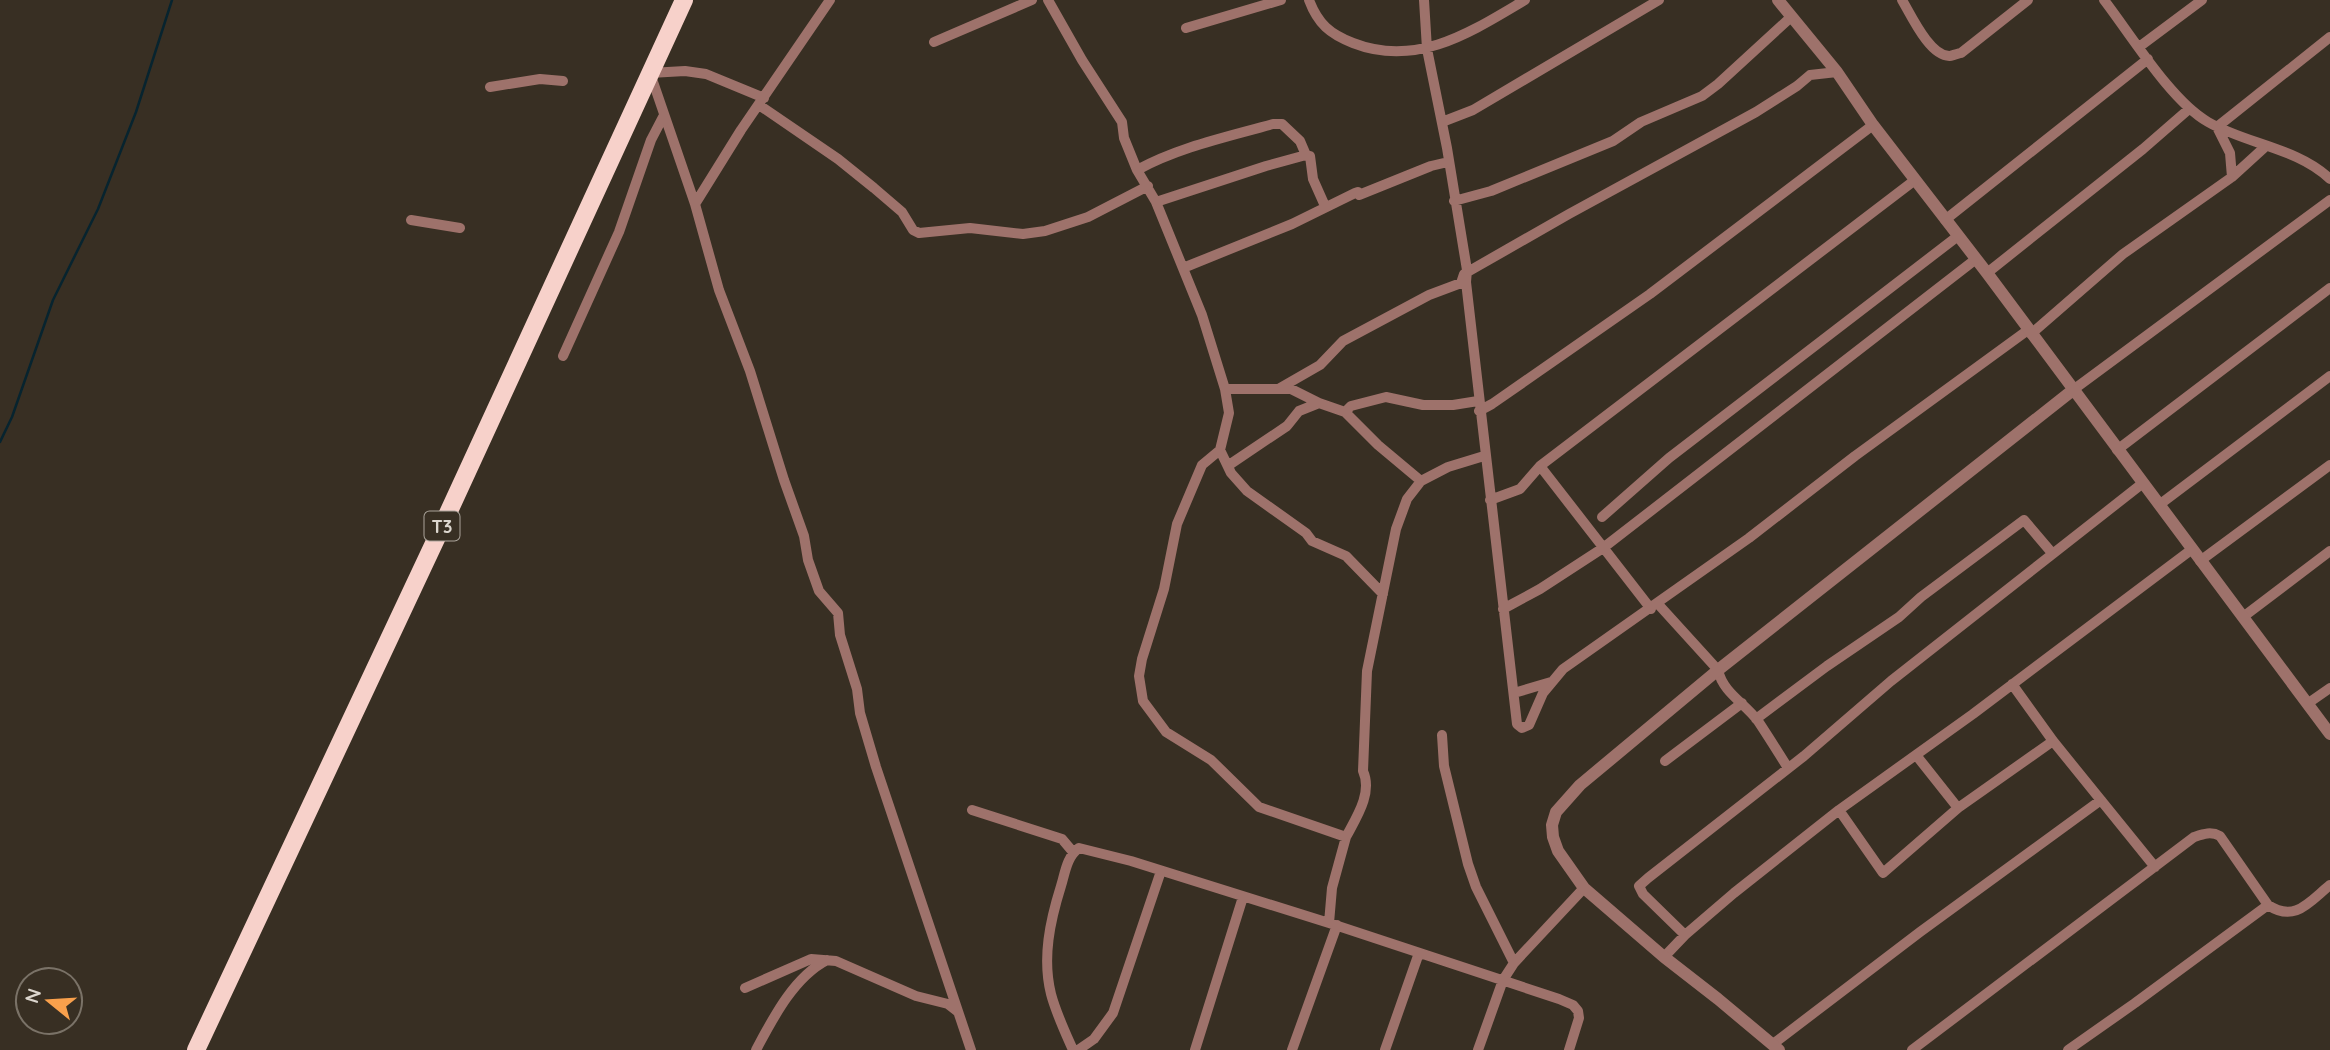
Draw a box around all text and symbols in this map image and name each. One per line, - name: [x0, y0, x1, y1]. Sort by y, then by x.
- road number: T3: [424, 512, 460, 540]
- north arrow: [14, 966, 84, 1036]
- text: N: [19, 985, 46, 1006]

